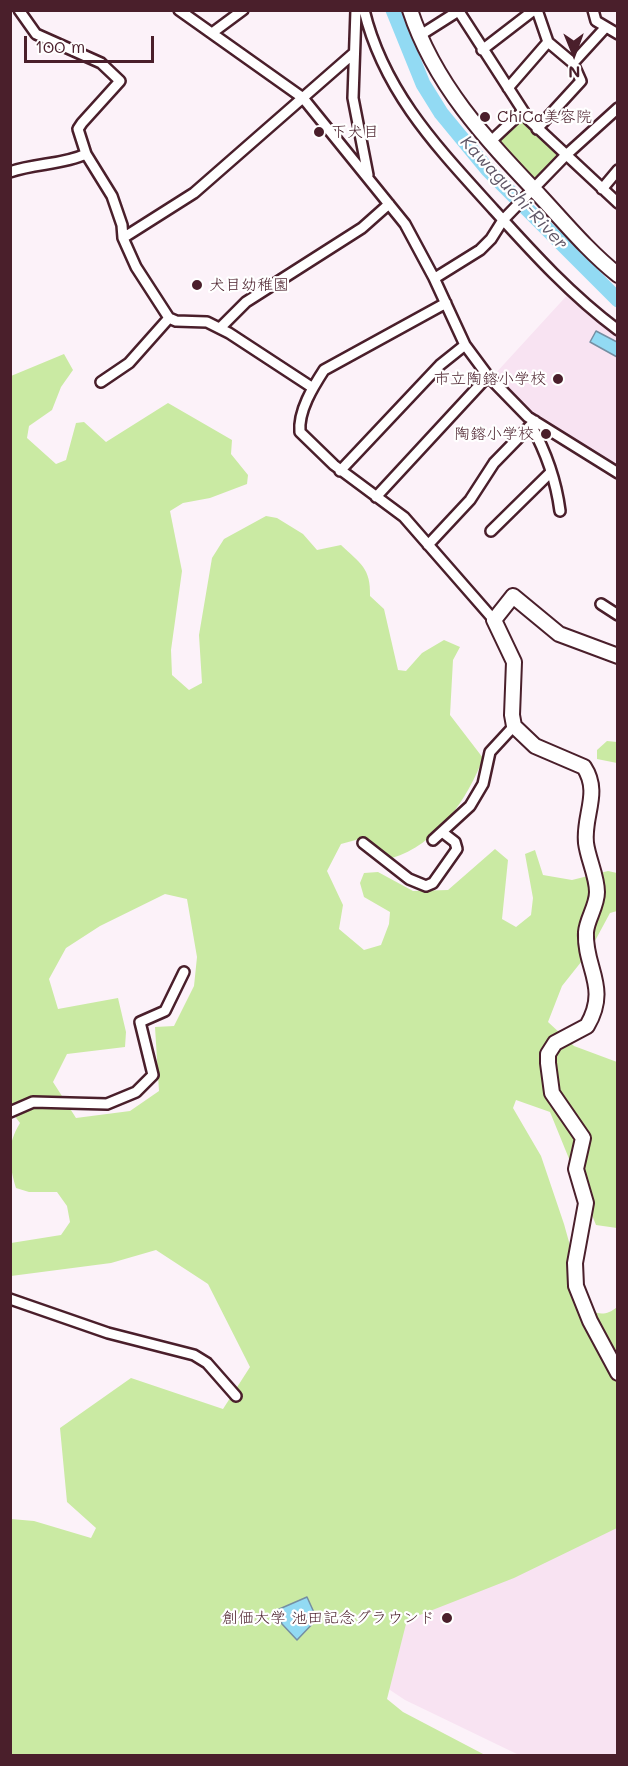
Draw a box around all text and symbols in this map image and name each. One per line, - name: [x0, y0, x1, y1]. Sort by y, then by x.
- scale bar: [27, 24, 158, 62]
- north arrow: [544, 24, 604, 84]
- text: 100 m: [35, 34, 85, 58]
- text: N: [568, 62, 581, 83]
- place label: ChiCa美容院: [497, 107, 592, 127]
- marker: ChiCa美容院: [478, 110, 492, 124]
- place label: 下犬目: [331, 122, 379, 142]
- marker: 下犬目: [312, 125, 326, 139]
- water label: Kawaguchi-River: [456, 131, 572, 255]
- place label: 犬目幼稚園: [209, 275, 289, 295]
- marker: 犬目幼稚園: [190, 278, 204, 292]
- place label: 市立陶鎔小学校: [434, 369, 546, 389]
- marker: 市立陶鎔小学校: [551, 372, 565, 386]
- place label: 陶鎔小学校: [454, 424, 534, 444]
- marker: 陶鎔小学校: [539, 427, 553, 441]
- place label: 創価大学 池田記念グラウンド: [222, 1608, 435, 1628]
- marker: 創価大学 池田記念グラウンド: [440, 1611, 454, 1625]

